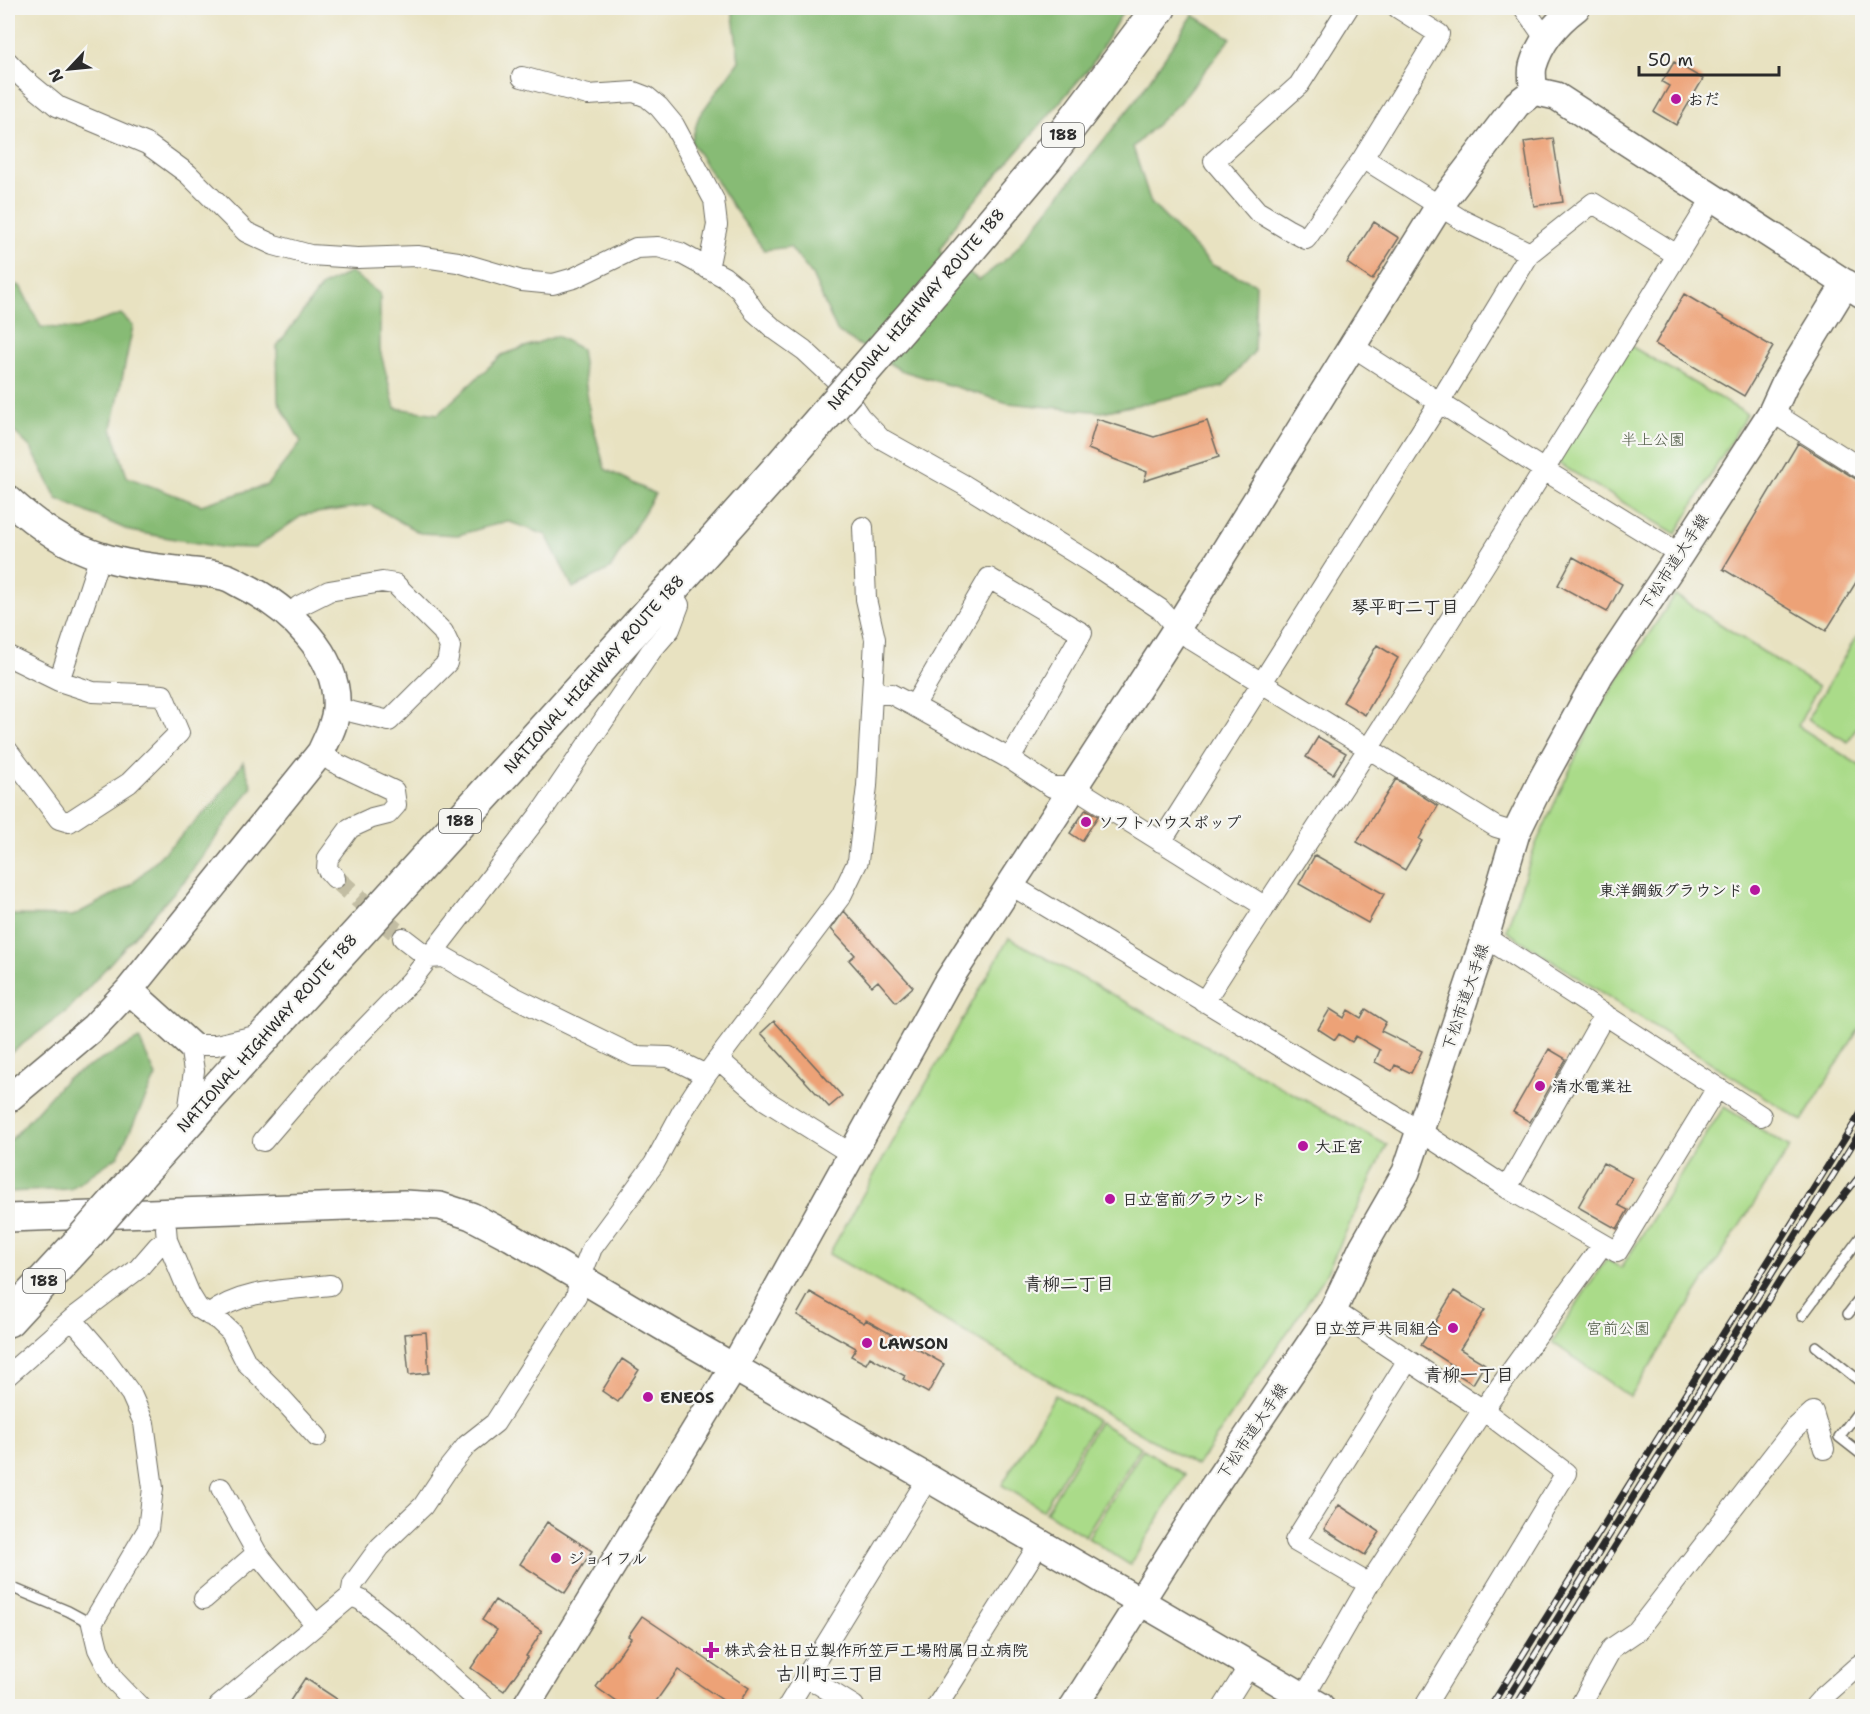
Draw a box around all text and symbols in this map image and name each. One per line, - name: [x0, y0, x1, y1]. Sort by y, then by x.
- north arrow: [39, 39, 99, 99]
- scale bar: [1639, 39, 1778, 77]
- text: 50 m: [1648, 48, 1693, 72]
- text: N: [44, 65, 68, 86]
- place label: おだ: [1688, 89, 1720, 110]
- marker: おだ: [1669, 92, 1683, 106]
- road number: 188: [1042, 123, 1084, 147]
- street label: NATIONAL HIGHWAY ROUTE 188: [823, 204, 1009, 414]
- park label: 半上公園: [1621, 429, 1685, 450]
- street label: 下松市道大手線: [1635, 509, 1713, 615]
- street label: NATIONAL HIGHWAY ROUTE 188: [499, 570, 689, 778]
- district label: 琴平町二丁目: [1351, 595, 1459, 619]
- road number: 188: [439, 809, 481, 833]
- place label: ソフトハウスポップ: [1098, 812, 1241, 833]
- marker: ソフトハウスポップ: [1079, 815, 1093, 829]
- place label: 東洋鋼鈑グラウンド: [1599, 880, 1743, 901]
- marker: 東洋鋼鈑グラウンド: [1748, 883, 1762, 897]
- street label: NATIONAL HIGHWAY ROUTE 188: [172, 929, 362, 1137]
- street label: 下松市道大手線: [1437, 941, 1493, 1053]
- place label: 清水電業社: [1552, 1076, 1632, 1097]
- marker: 清水電業社: [1533, 1079, 1547, 1093]
- place label: 大正宮: [1315, 1136, 1363, 1157]
- marker: 大正宮: [1296, 1139, 1310, 1153]
- place label: 日立宮前グラウンド: [1122, 1189, 1266, 1210]
- marker: 日立宮前グラウンド: [1103, 1192, 1117, 1206]
- road number: 188: [23, 1269, 65, 1293]
- district label: 青柳二丁目: [1024, 1272, 1114, 1296]
- place label: 日立笠戸共同組合: [1313, 1318, 1441, 1339]
- park label: 宮前公園: [1586, 1318, 1650, 1339]
- marker: 日立笠戸共同組合: [1446, 1321, 1460, 1335]
- place label: LAWSON: [879, 1333, 948, 1354]
- marker: LAWSON: [860, 1336, 874, 1350]
- district label: 青柳一丁目: [1424, 1363, 1514, 1387]
- street label: 下松市道大手線: [1212, 1379, 1292, 1483]
- place label: ENEOS: [660, 1387, 714, 1408]
- marker: ENEOS: [641, 1390, 655, 1404]
- place label: ジョイフル: [568, 1548, 648, 1569]
- marker: ジョイフル: [549, 1551, 563, 1565]
- place label: 株式会社日立製作所笠戸工場附属日立病院: [724, 1640, 1028, 1661]
- marker: 株式会社日立製作所笠戸工場附属日立病院: [702, 1641, 720, 1659]
- district label: 古川町三丁目: [776, 1662, 884, 1686]

